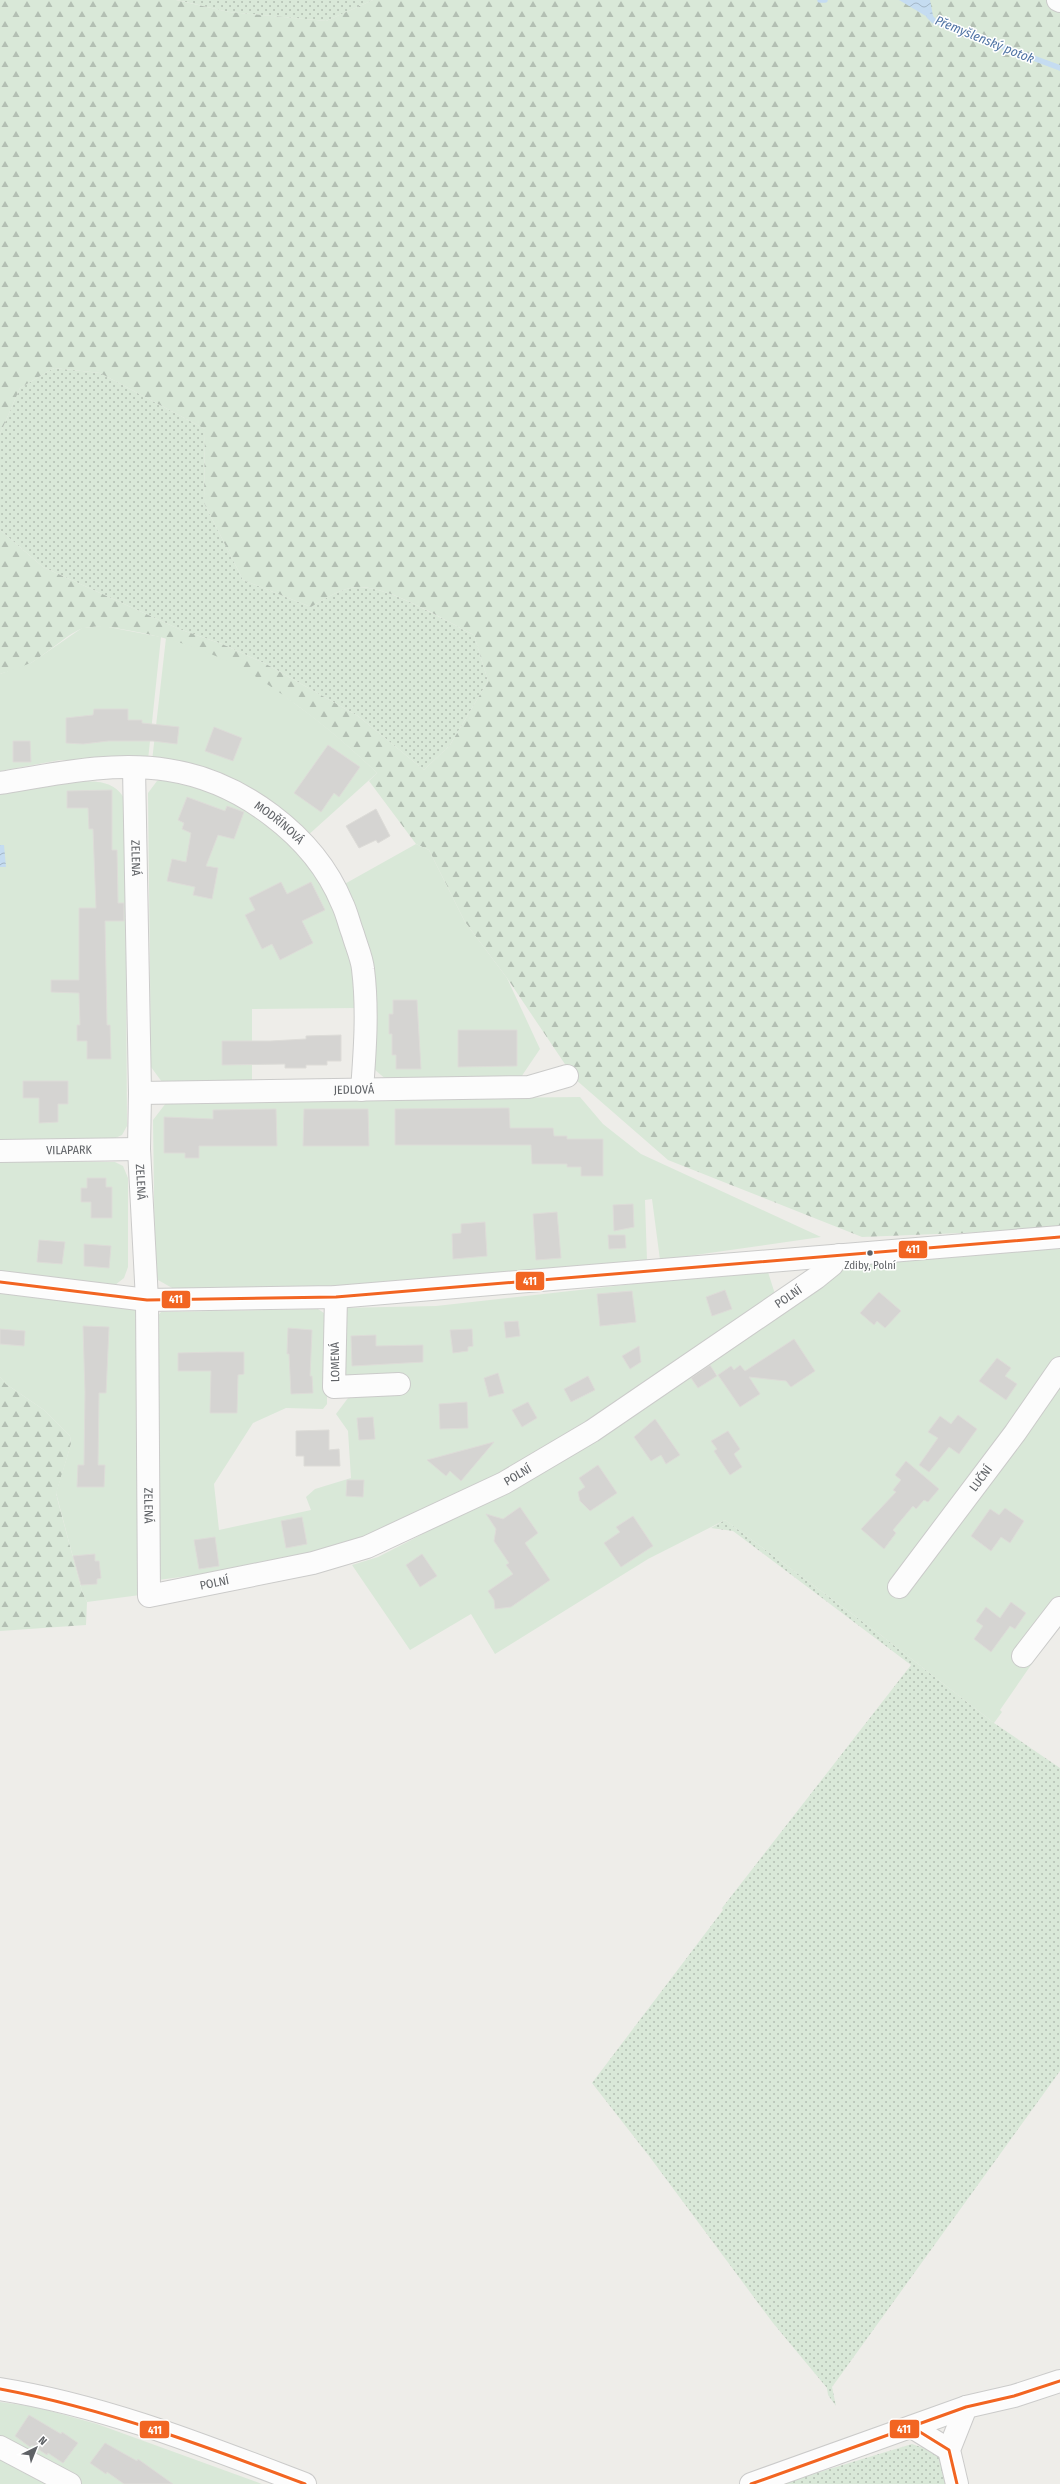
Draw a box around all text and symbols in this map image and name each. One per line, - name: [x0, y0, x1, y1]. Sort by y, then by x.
- water label: Přemyšlenský potok: [933, 13, 1037, 66]
- street label: MODŘÍNOVÁ: [252, 798, 308, 847]
- street label: ZELENÁ: [128, 840, 144, 877]
- street label: JEDLOVÁ: [334, 1081, 375, 1097]
- street label: VILAPARK: [46, 1143, 93, 1157]
- street label: ZELENÁ: [133, 1164, 150, 1201]
- line badge: 411: [898, 1240, 928, 1259]
- text: 411: [906, 1243, 920, 1256]
- marker: Zdiby, Polní: [865, 1248, 875, 1258]
- place label: Zdiby, Polní: [844, 1259, 896, 1272]
- line badge: 411: [515, 1271, 545, 1291]
- text: 411: [523, 1275, 537, 1288]
- street label: POLNÍ: [772, 1282, 804, 1311]
- line badge: 411: [161, 1290, 191, 1309]
- text: 411: [169, 1293, 183, 1306]
- street label: LOMENÁ: [327, 1341, 342, 1382]
- street label: POLNÍ: [501, 1460, 534, 1488]
- street label: LUČNÍ: [967, 1462, 995, 1494]
- street label: ZELENÁ: [141, 1488, 157, 1524]
- street label: POLNÍ: [199, 1572, 230, 1593]
- line badge: 411: [889, 2419, 920, 2439]
- line badge: 411: [139, 2420, 170, 2439]
- text: 411: [897, 2423, 911, 2436]
- text: 411: [148, 2424, 162, 2437]
- north arrow: [16, 2428, 56, 2468]
- text: N: [36, 2434, 49, 2448]

